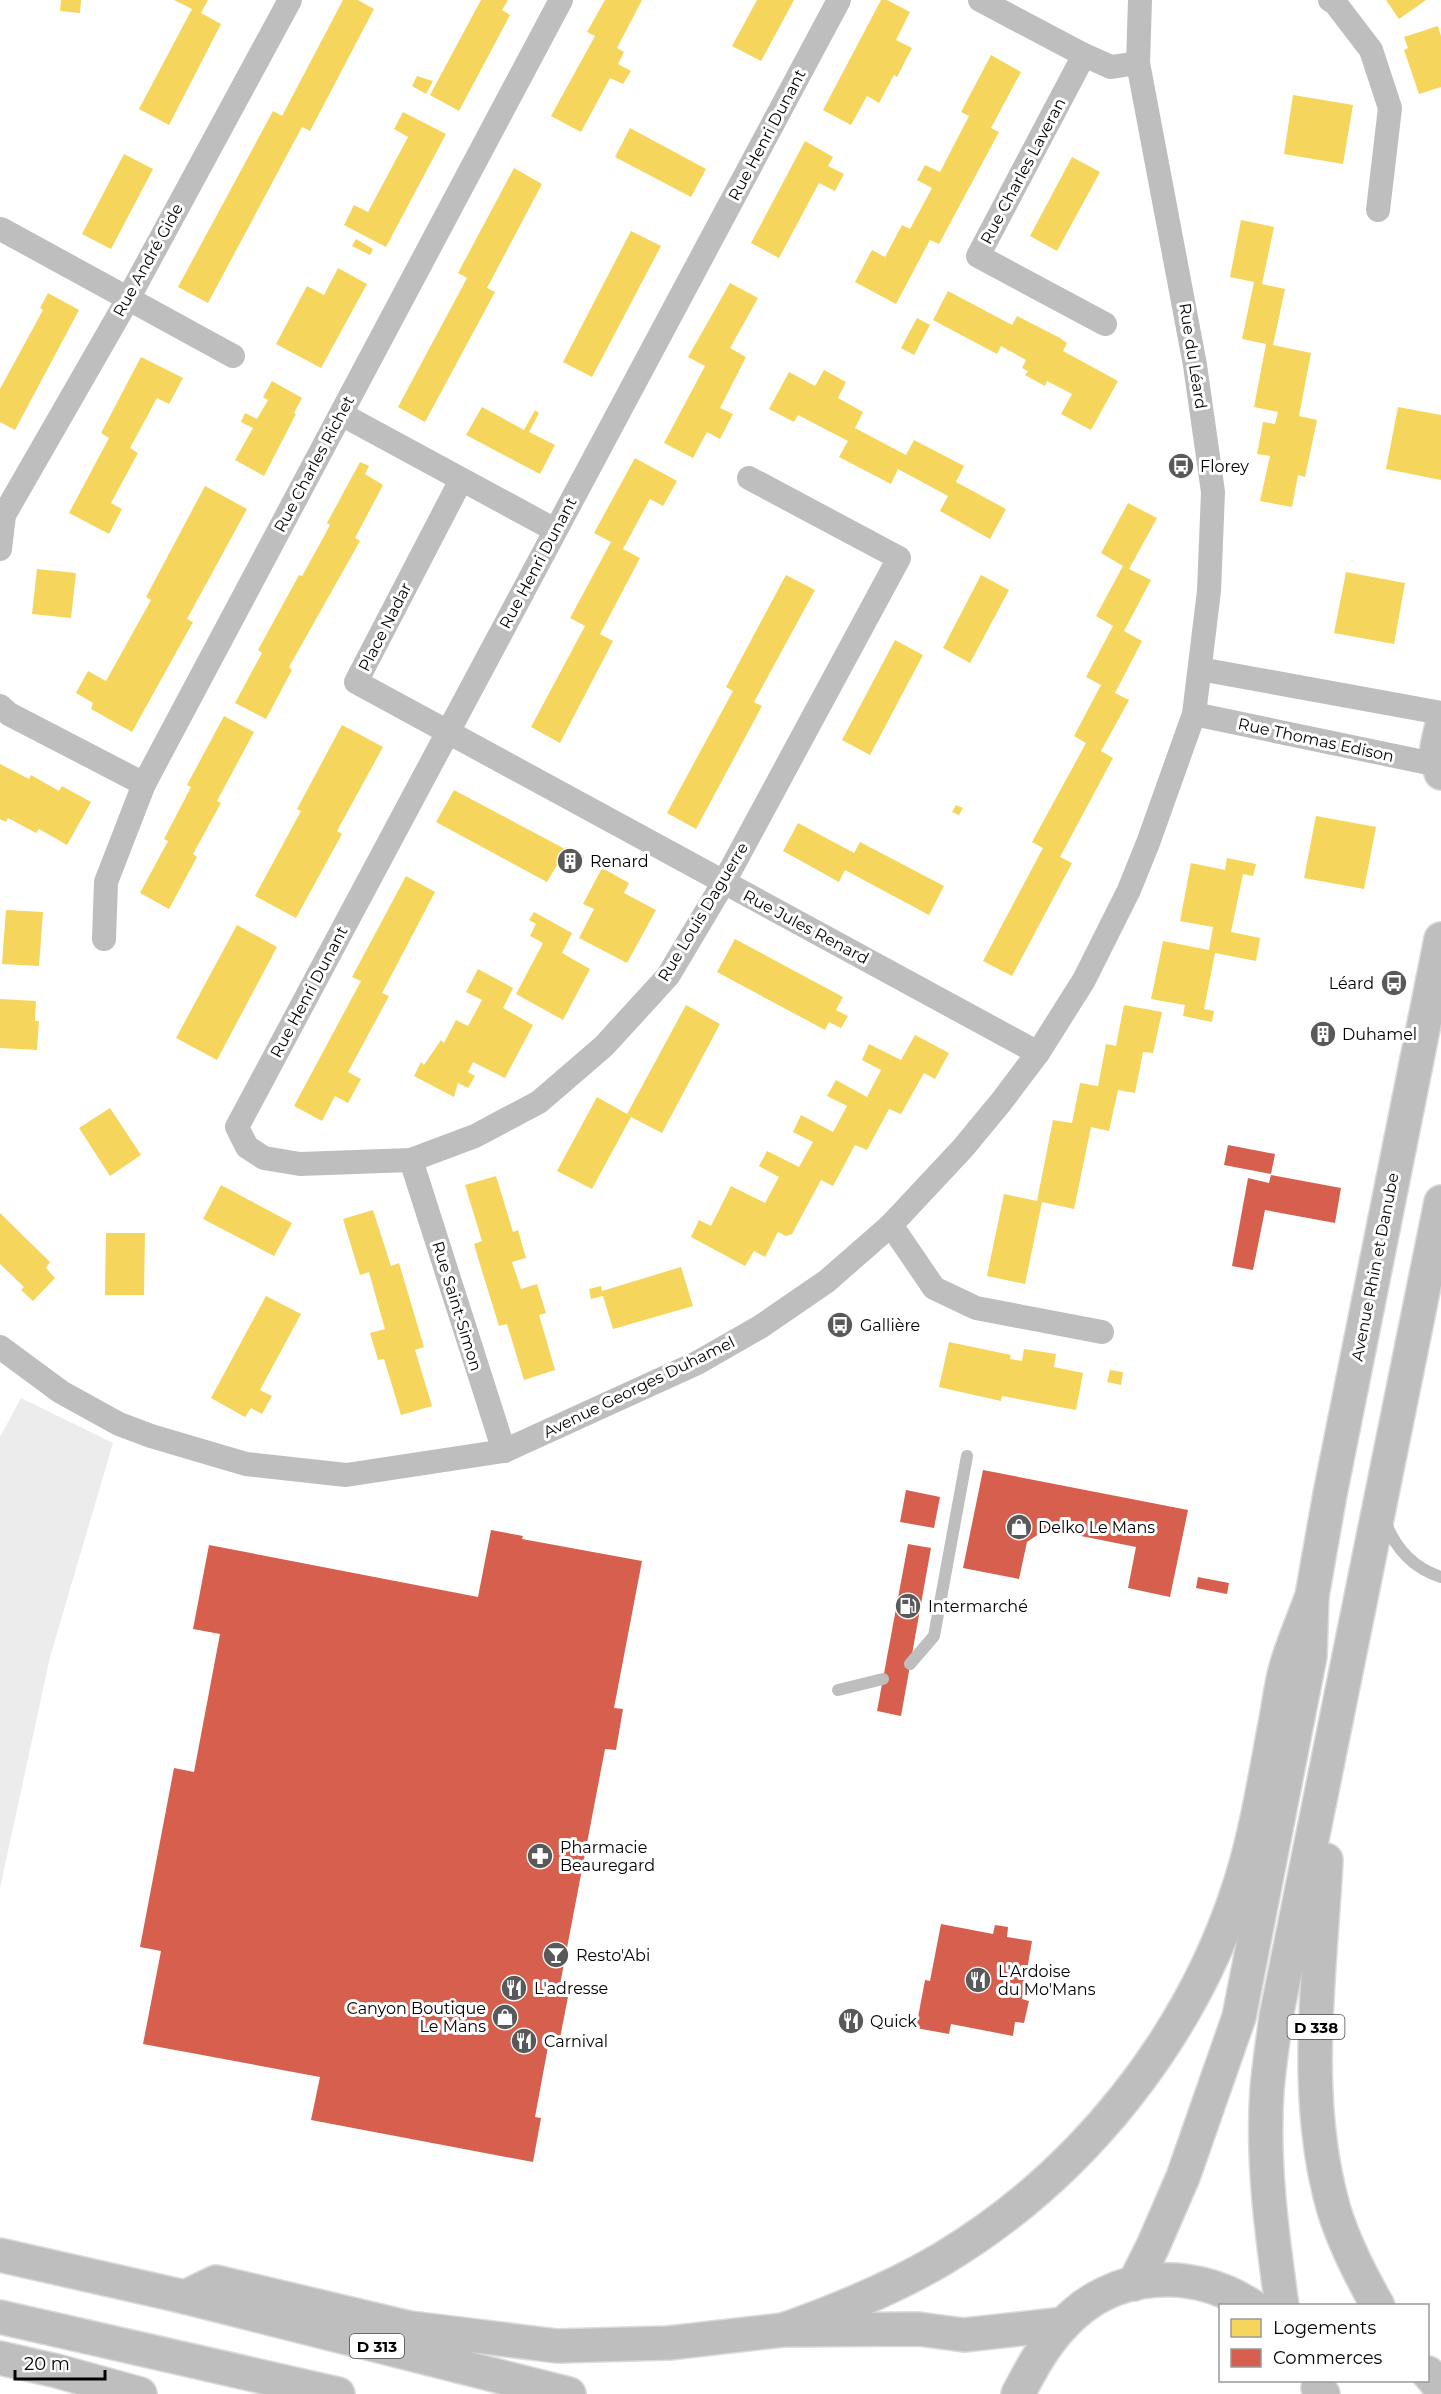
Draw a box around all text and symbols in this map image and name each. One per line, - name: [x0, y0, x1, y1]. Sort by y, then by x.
- street label: Rue Henri Dunant: [724, 66, 810, 204]
- street label: Rue Charles Laveran: [976, 95, 1070, 247]
- street label: Rue André Gide: [109, 200, 187, 320]
- street label: Rue du Léard: [1175, 302, 1211, 410]
- street label: Rue Charles Richet: [270, 392, 358, 535]
- bus stop icon: Florey: [1166, 451, 1196, 481]
- place label: Florey: [1200, 457, 1249, 476]
- street label: Rue Henri Dunant: [495, 494, 581, 632]
- street label: Place Nadar: [354, 579, 416, 675]
- street label: Rue Thomas Edison: [1236, 714, 1396, 766]
- street label: Rue Louis Daguerre: [654, 839, 752, 985]
- building icon: Renard: [555, 846, 585, 876]
- place label: Renard: [590, 852, 649, 871]
- street label: Rue Jules Renard: [740, 886, 872, 968]
- street label: Rue Henri Dunant: [266, 923, 352, 1061]
- bus stop icon: Léard: [1379, 968, 1409, 998]
- place label: Léard: [1329, 974, 1374, 993]
- building icon: Duhamel: [1308, 1019, 1338, 1049]
- place label: Duhamel: [1342, 1025, 1417, 1044]
- street label: Avenue Rhin et Danube: [1347, 1171, 1403, 1363]
- street label: Rue Saint-Simon: [428, 1239, 486, 1373]
- bus stop icon: Gallière: [825, 1310, 855, 1340]
- place label: Gallière: [860, 1316, 920, 1335]
- street label: Avenue Georges Duhamel: [540, 1332, 738, 1442]
- shop icon: Delko Le Mans: [1004, 1512, 1034, 1542]
- place label: Delko Le Mans: [1038, 1518, 1155, 1537]
- fuel station icon: Intermarché: [893, 1591, 923, 1621]
- place label: Intermarché: [928, 1597, 1028, 1616]
- place label: Pharmacie Beauregard: [560, 1838, 655, 1875]
- pharmacy icon: Pharmacie Beauregard: [525, 1841, 555, 1871]
- bar icon: Resto'Abi: [541, 1940, 571, 1970]
- place label: Resto'Abi: [576, 1946, 650, 1965]
- place label: L'Ardoise du Mo'Mans: [998, 1962, 1096, 1999]
- restaurant icon: L'Ardoise du Mo'Mans: [963, 1965, 993, 1995]
- restaurant icon: L'adresse: [499, 1973, 529, 2003]
- place label: L'adresse: [534, 1979, 608, 1998]
- place label: Canyon Boutique Le Mans: [346, 1999, 486, 2036]
- shop icon: Canyon Boutique Le Mans: [490, 2002, 520, 2032]
- restaurant icon: Quick: [836, 2006, 866, 2036]
- place label: Quick: [870, 2012, 917, 2031]
- road number: D 338: [1288, 2015, 1344, 2039]
- restaurant icon: Carnival: [509, 2026, 539, 2056]
- place label: Carnival: [544, 2032, 608, 2051]
- legend: [1219, 2304, 1429, 2382]
- text: Logements: [1273, 2317, 1376, 2339]
- road number: D 313: [350, 2334, 404, 2358]
- scale bar: [15, 2343, 105, 2381]
- text: Commerces: [1273, 2347, 1383, 2369]
- text: 20 m: [24, 2353, 70, 2375]

